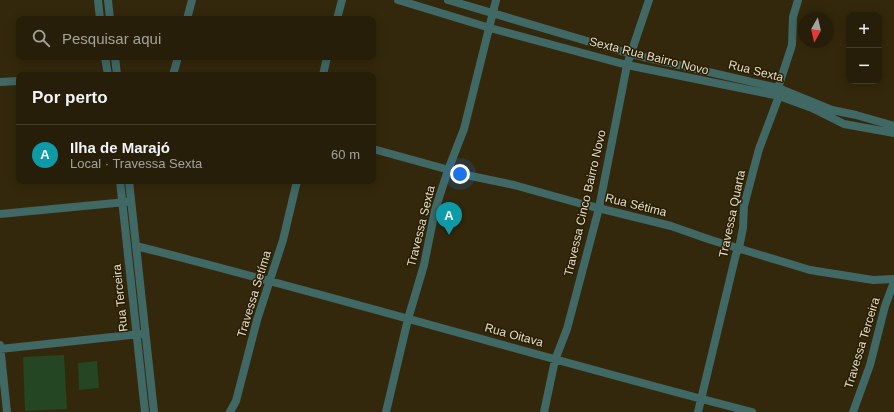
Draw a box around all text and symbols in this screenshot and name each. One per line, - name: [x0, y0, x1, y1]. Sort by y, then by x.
- north arrow: [798, 12, 834, 48]
- map controls: [846, 12, 882, 84]
- button: +: [846, 12, 882, 48]
- search box: [16, 16, 376, 60]
- icon: search: [30, 27, 52, 49]
- text: Pesquisar aqui: [62, 30, 161, 47]
- street label: Sexta Rua Bairro Novo: [588, 34, 711, 78]
- button: −: [846, 48, 882, 84]
- street label: Rua Sexta: [727, 57, 785, 85]
- text: Por perto: [32, 88, 108, 107]
- street label: Travessa Cinco Bairro Novo: [561, 128, 609, 277]
- text: Ilha de Marajó: [70, 139, 170, 156]
- text: A: [40, 147, 50, 162]
- text: 60 m: [331, 147, 360, 162]
- text: Local · Travessa Sexta: [70, 156, 202, 171]
- your location: [450, 164, 470, 184]
- street label: Travessa Quarta: [716, 169, 748, 259]
- street label: Travessa Sexta: [404, 184, 438, 268]
- street label: Rua Sétima: [604, 191, 668, 219]
- pin: A: [436, 202, 462, 235]
- street label: Travessa Setíma: [234, 248, 274, 339]
- street label: Rua Terceira: [109, 263, 131, 332]
- street label: Travessa Terceira: [841, 295, 883, 390]
- street label: Rua Oitava: [483, 320, 545, 350]

